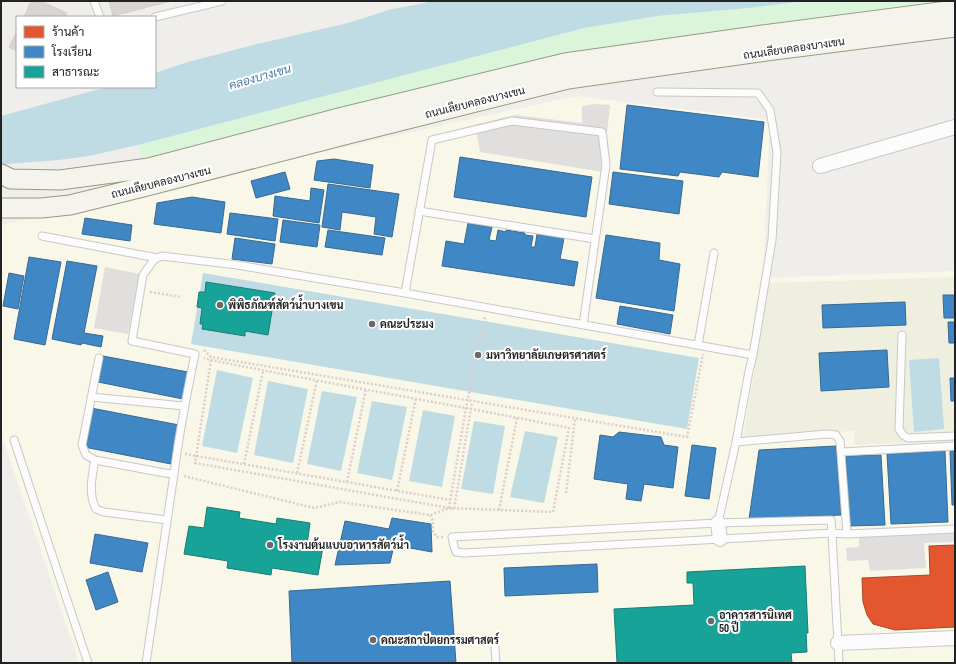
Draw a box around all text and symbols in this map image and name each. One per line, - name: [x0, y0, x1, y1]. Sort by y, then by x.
- legend: [16, 16, 156, 88]
- text: ร้านค้า: [52, 24, 84, 40]
- street label: ถนนเลียบคลองบางเขน: [742, 33, 846, 62]
- text: โรงเรียน: [51, 44, 92, 60]
- water label: คลองบางเขน: [227, 60, 293, 94]
- text: สาธารณะ: [52, 64, 99, 80]
- street label: ถนนเลียบคลองบางเขน: [423, 82, 526, 121]
- street label: ถนนเลียบคลองบางเขน: [109, 162, 212, 201]
- place label: พิพิธภัณฑ์สัตว์น้ำบางเขน: [228, 294, 344, 312]
- marker: พิพิธภัณฑ์สัตว์น้ำบางเขน: [215, 300, 225, 310]
- place label: คณะประมง: [380, 317, 434, 331]
- marker: คณะประมง: [367, 319, 377, 329]
- place label: มหาวิทยาลัยเกษตรศาสตร์: [486, 347, 607, 362]
- marker: มหาวิทยาลัยเกษตรศาสตร์: [473, 350, 483, 360]
- place label: โรงงานต้นแบบอาหารสัตว์น้ำ: [277, 534, 409, 552]
- marker: โรงงานต้นแบบอาหารสัตว์น้ำ: [265, 540, 275, 550]
- place label: อาคารสารนิเทศ 50 ปี: [719, 608, 792, 635]
- marker: อาคารสารนิเทศ 50 ปี: [706, 616, 716, 626]
- place label: คณะสถาปัตยกรรมศาสตร์: [381, 632, 500, 647]
- marker: คณะสถาปัตยกรรมศาสตร์: [368, 635, 378, 645]

